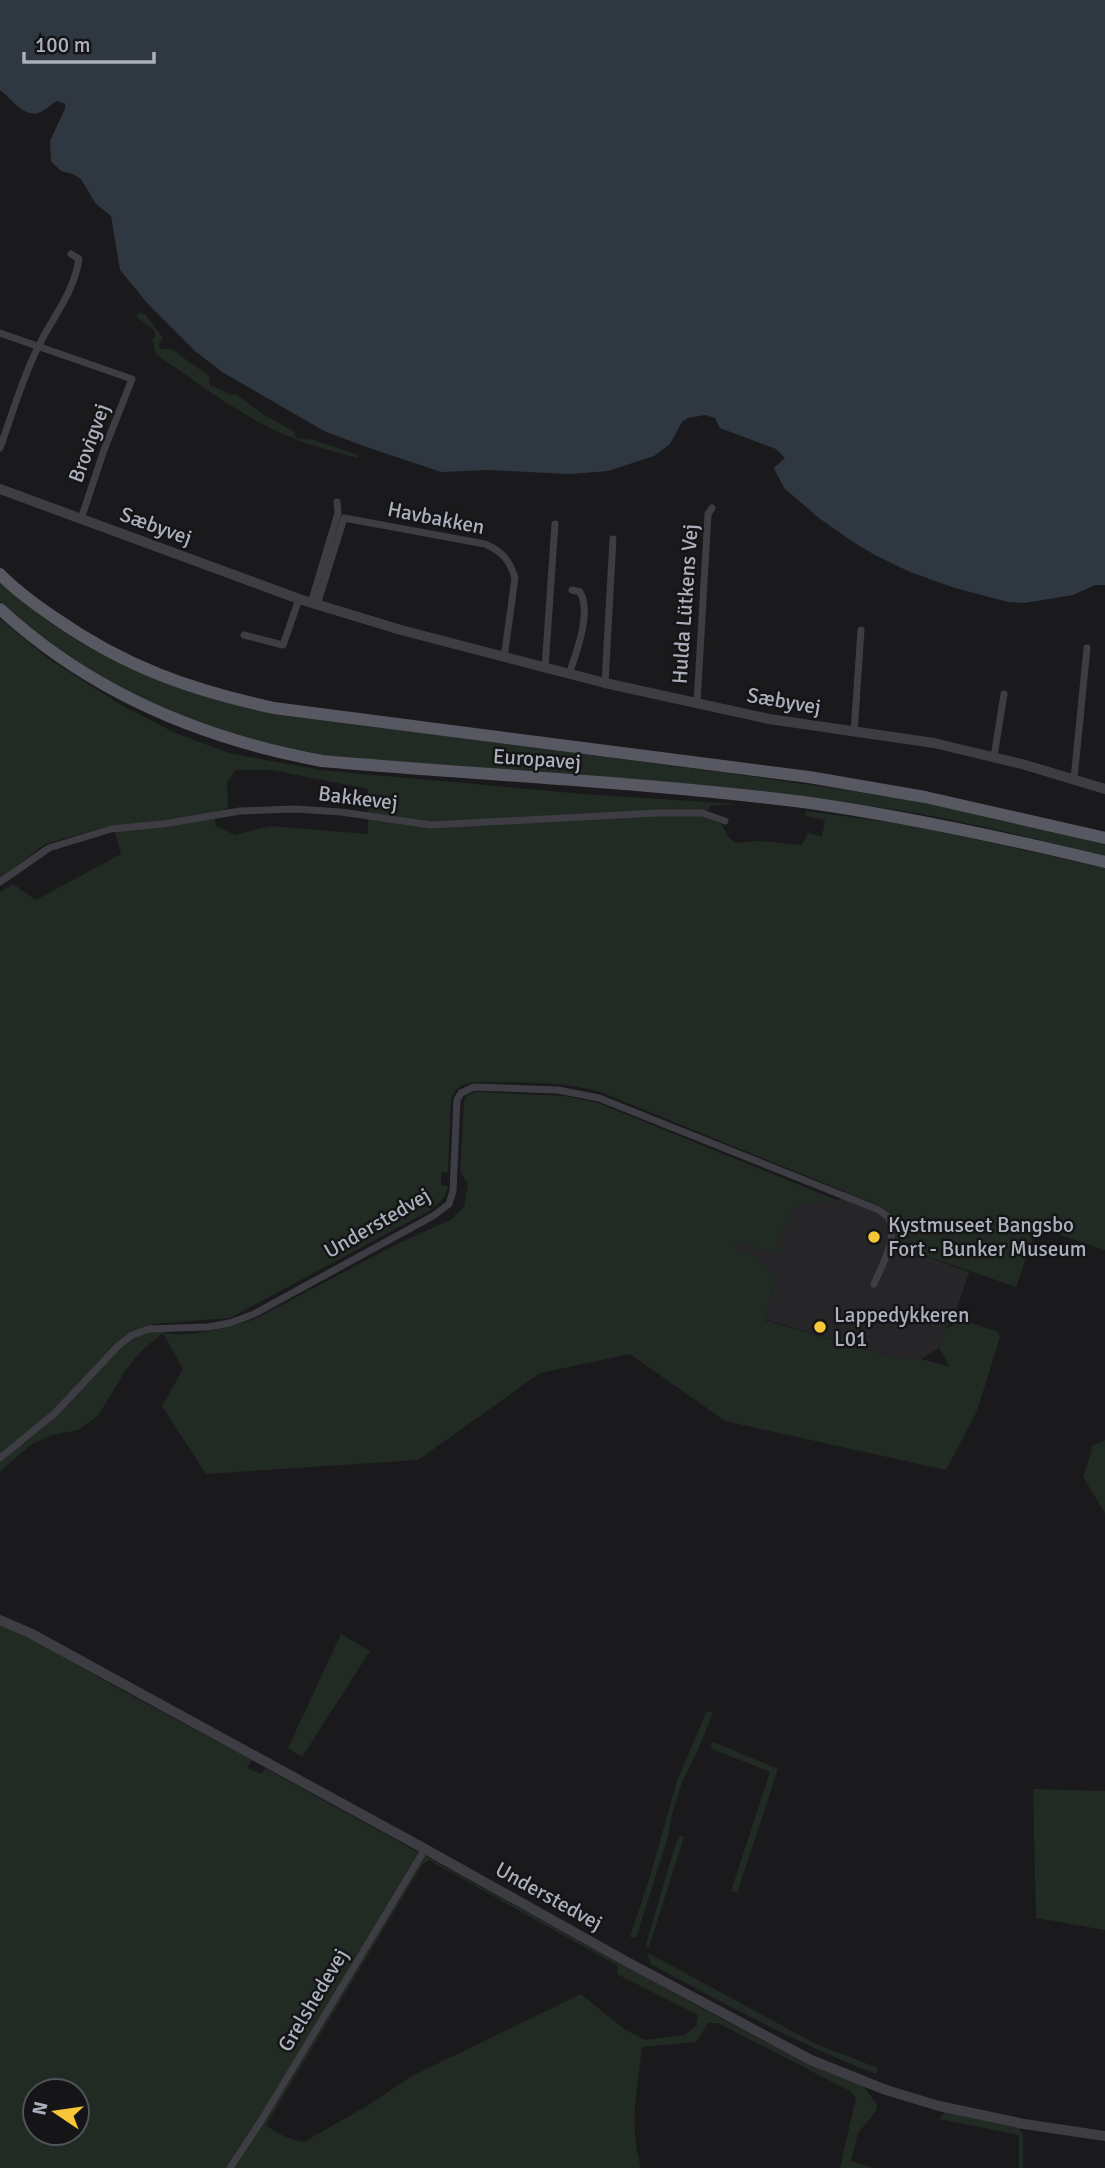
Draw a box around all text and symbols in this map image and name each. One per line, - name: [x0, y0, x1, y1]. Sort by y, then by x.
- scale bar: [24, 21, 154, 65]
- text: 100 m: [35, 32, 90, 58]
- street label: Brovigvej: [63, 400, 115, 486]
- street label: Havbakken: [385, 496, 487, 540]
- street label: Sæbyvej: [117, 501, 195, 551]
- street label: Hulda Lütkens Vej: [666, 523, 704, 685]
- street label: Sæbyvej: [745, 682, 823, 720]
- street label: Europavej: [492, 743, 582, 775]
- street label: Bakkevej: [317, 780, 399, 816]
- street label: Understedvej: [319, 1182, 435, 1264]
- place label: Kystmuseet Bangsbo Fort - Bunker Museum: [888, 1212, 1086, 1262]
- marker: Kystmuseet Bangsbo Fort - Bunker Museum: [866, 1229, 882, 1245]
- place label: Lappedykkeren L01: [834, 1302, 970, 1352]
- marker: Lappedykkeren L01: [812, 1319, 828, 1335]
- street label: Understedvej: [491, 1856, 607, 1936]
- street label: Grelshedevej: [272, 1944, 354, 2056]
- north arrow: [21, 2077, 91, 2147]
- text: N: [27, 2099, 54, 2118]

